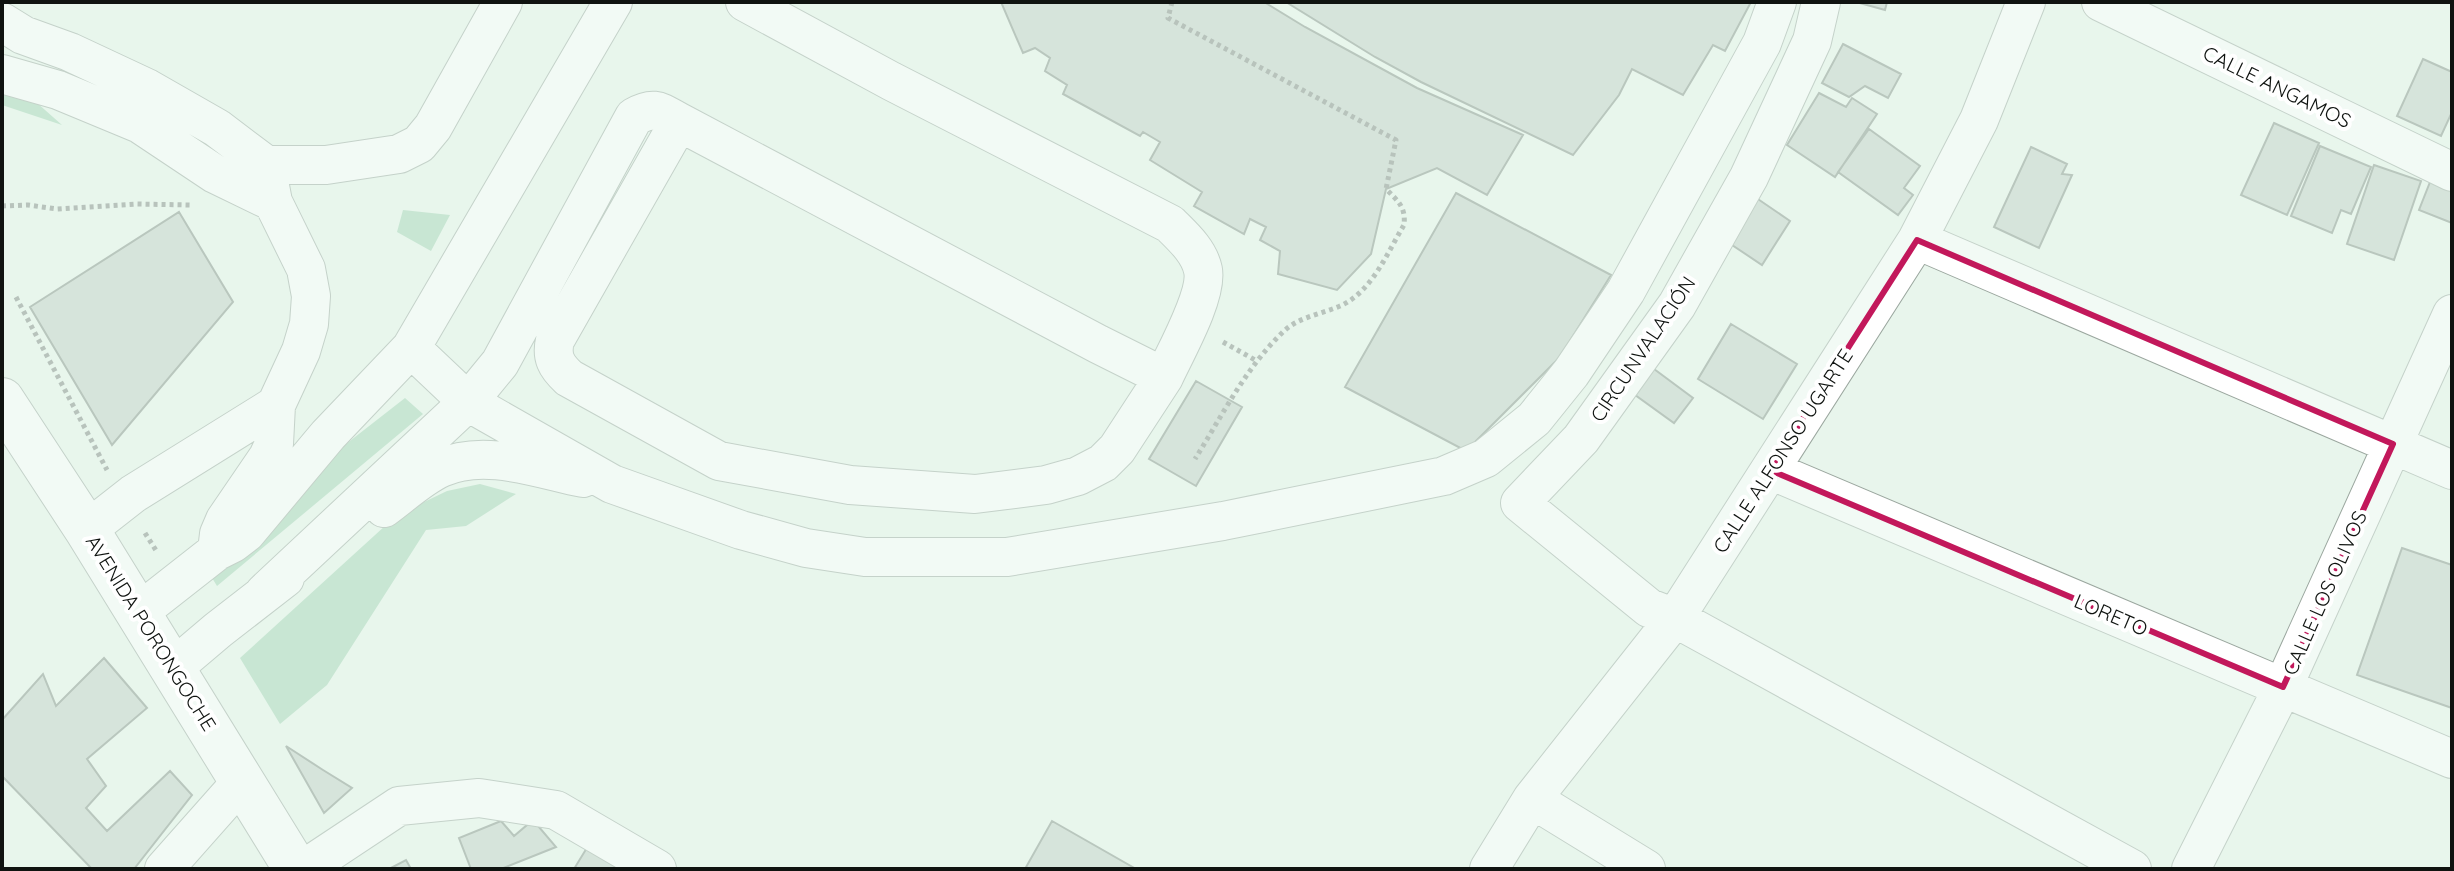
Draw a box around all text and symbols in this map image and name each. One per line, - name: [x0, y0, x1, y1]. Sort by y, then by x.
- street label: CALLE ANGAMOS: [2199, 40, 2355, 133]
- street label: CIRCUNVALACIÓN: [1585, 271, 1701, 426]
- street label: CALLE ALFONSO UGARTE: [1707, 344, 1858, 557]
- street label: CALLE LOS OLIVOS: [2277, 507, 2372, 679]
- street label: AVENIDA PORONGOCHE: [81, 530, 222, 735]
- street label: LORETO: [2071, 588, 2152, 641]

